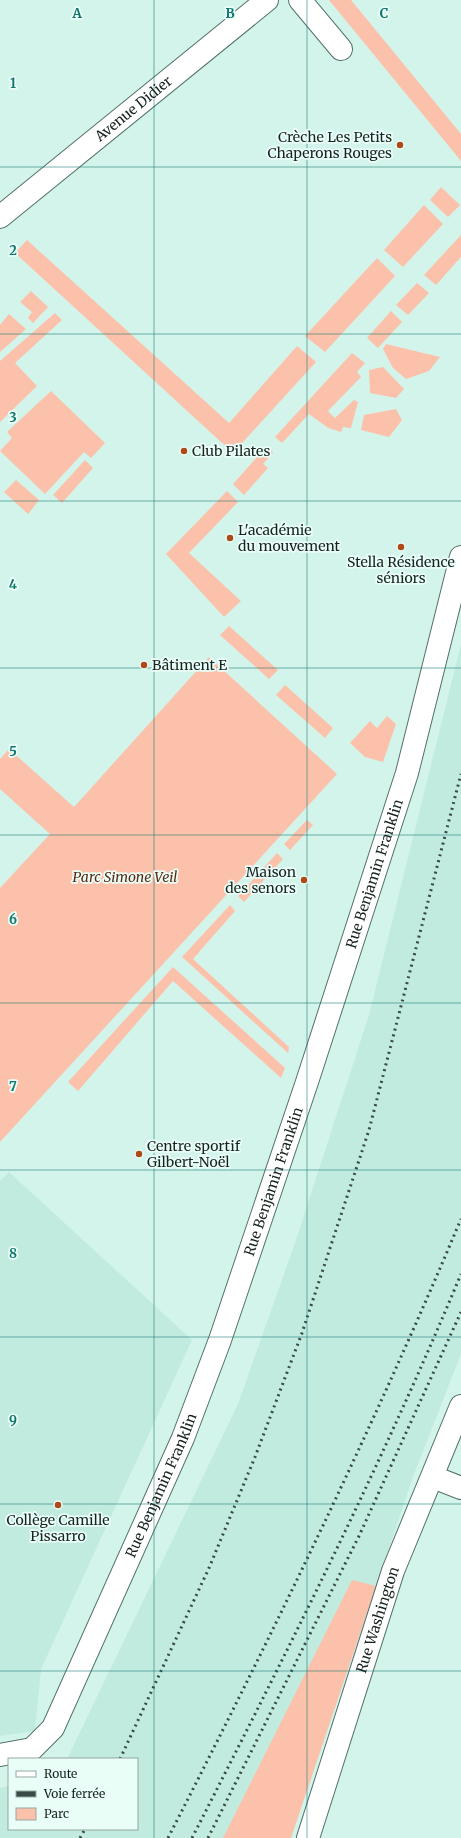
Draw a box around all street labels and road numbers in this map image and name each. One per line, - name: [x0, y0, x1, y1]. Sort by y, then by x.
- street label: Avenue Didier: [91, 72, 176, 146]
- street label: Rue Benjamin Franklin: [342, 797, 407, 951]
- street label: Rue Benjamin Franklin: [240, 1105, 307, 1258]
- street label: Rue Benjamin Franklin: [122, 1411, 201, 1560]
- street label: Rue Washington: [352, 1564, 403, 1675]

